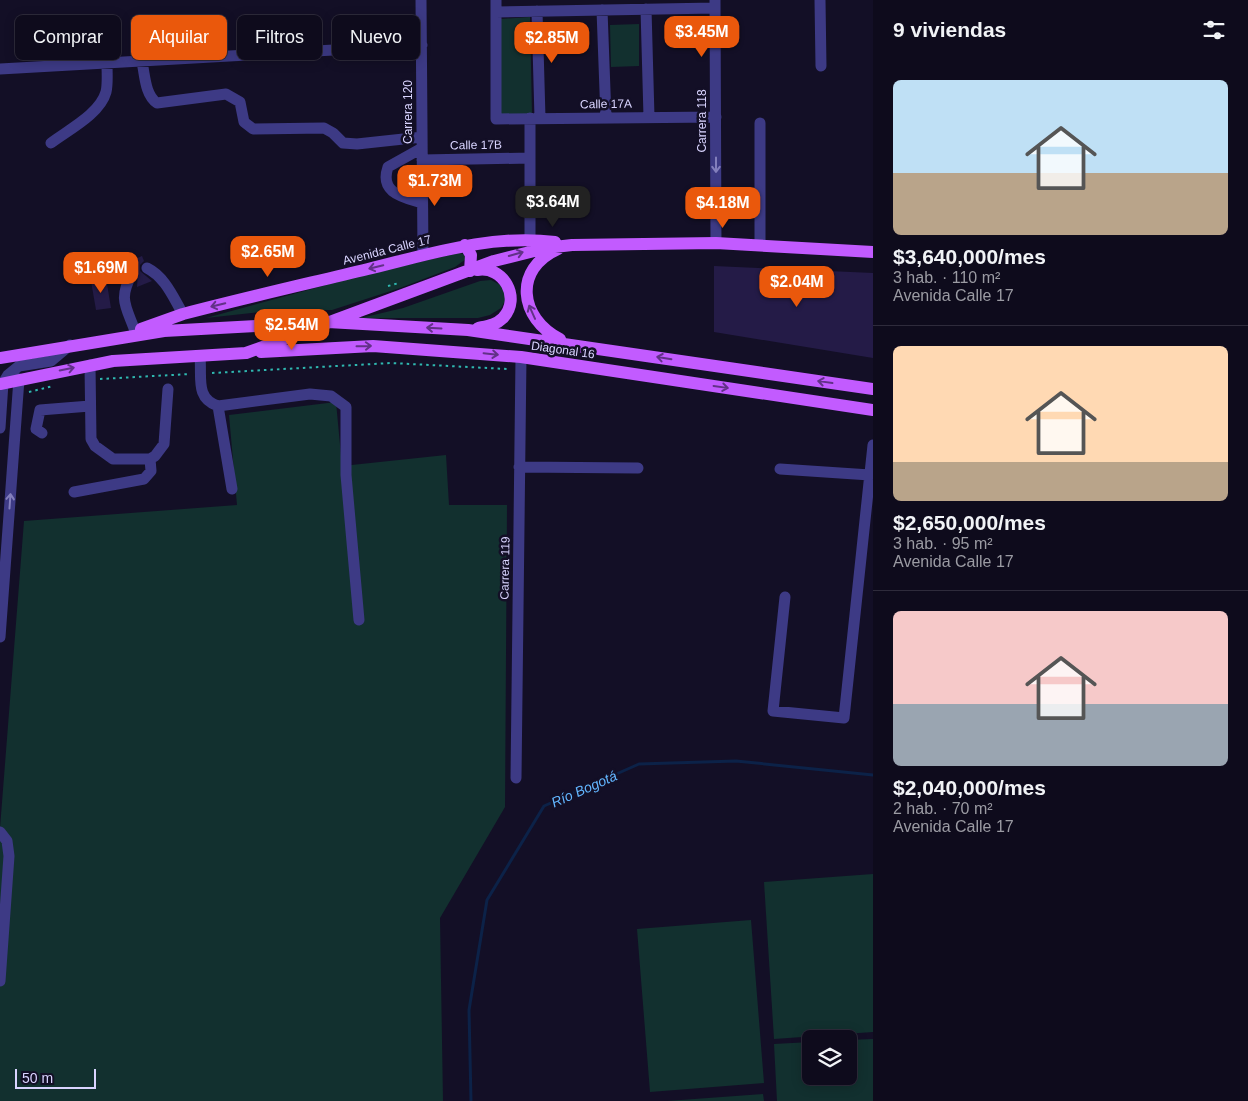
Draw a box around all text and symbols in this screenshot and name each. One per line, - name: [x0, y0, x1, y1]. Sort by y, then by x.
- chip: Comprar: [15, 15, 121, 60]
- chip: Alquilar: [131, 15, 227, 60]
- chip: Filtros: [237, 15, 322, 60]
- chip: Nuevo: [332, 15, 420, 60]
- pin: $3.45M: [661, 15, 743, 58]
- icon: filters: [1200, 16, 1228, 44]
- text: 9 viviendas: [893, 18, 1006, 41]
- pin: $2.85M: [511, 22, 593, 64]
- text: $3.45M: [675, 23, 729, 40]
- text: $2.85M: [525, 29, 579, 46]
- street label: Carrera 120: [401, 80, 415, 144]
- street label: Carrera 118: [695, 89, 709, 153]
- street label: Calle 17A: [580, 97, 632, 111]
- icon: home: [1016, 113, 1106, 203]
- street label: Calle 17B: [450, 138, 502, 152]
- one-way arrow: [711, 157, 721, 173]
- pin: $1.73M: [394, 164, 476, 207]
- text: $1.73M: [408, 172, 462, 189]
- pin: $3.64M: [512, 186, 594, 228]
- pin: $4.18M: [682, 186, 764, 229]
- text: $3.64M: [526, 193, 580, 210]
- text: $4.18M: [696, 194, 750, 211]
- street label: Avenida Calle 17: [341, 232, 433, 268]
- pin: $2.65M: [227, 236, 309, 278]
- text: $2.65M: [241, 243, 295, 260]
- text: $3,640,000/mes: [893, 245, 1046, 268]
- one-way arrow: [507, 249, 523, 259]
- pin: $1.69M: [60, 252, 142, 294]
- text: $1.69M: [74, 259, 128, 276]
- one-way arrow: [368, 263, 384, 272]
- pin: $2.04M: [756, 266, 838, 308]
- text: 3 hab. · 110 m²: [893, 269, 1000, 286]
- text: $2.04M: [770, 273, 824, 290]
- text: Avenida Calle 17: [893, 287, 1014, 304]
- one-way arrow: [210, 301, 226, 310]
- one-way arrow: [527, 305, 537, 320]
- pin: $2.54M: [251, 308, 333, 351]
- text: $2.54M: [265, 316, 319, 333]
- one-way arrow: [426, 324, 442, 333]
- street label: Diagonal 16: [530, 339, 596, 361]
- one-way arrow: [356, 342, 372, 351]
- one-way arrow: [483, 350, 499, 359]
- one-way arrow: [656, 352, 672, 362]
- one-way arrow: [58, 364, 74, 374]
- one-way arrow: [817, 377, 833, 387]
- icon: home: [1016, 378, 1106, 468]
- one-way arrow: [713, 382, 729, 392]
- one-way arrow: [5, 493, 15, 509]
- text: $2,650,000/mes: [893, 511, 1046, 534]
- text: 3 hab. · 95 m²: [893, 535, 993, 552]
- street label: Carrera 119: [497, 536, 513, 600]
- text: Avenida Calle 17: [893, 553, 1014, 570]
- icon: home: [1016, 643, 1106, 733]
- water label: Río Bogotá: [549, 767, 619, 811]
- text: $2,040,000/mes: [893, 776, 1046, 799]
- text: 2 hab. · 70 m²: [893, 800, 993, 817]
- text: Avenida Calle 17: [893, 818, 1014, 835]
- map controls: [802, 1030, 857, 1085]
- button: layers: [802, 1030, 857, 1085]
- scale bar: [15, 1066, 96, 1089]
- text: 50 m: [22, 1070, 53, 1086]

